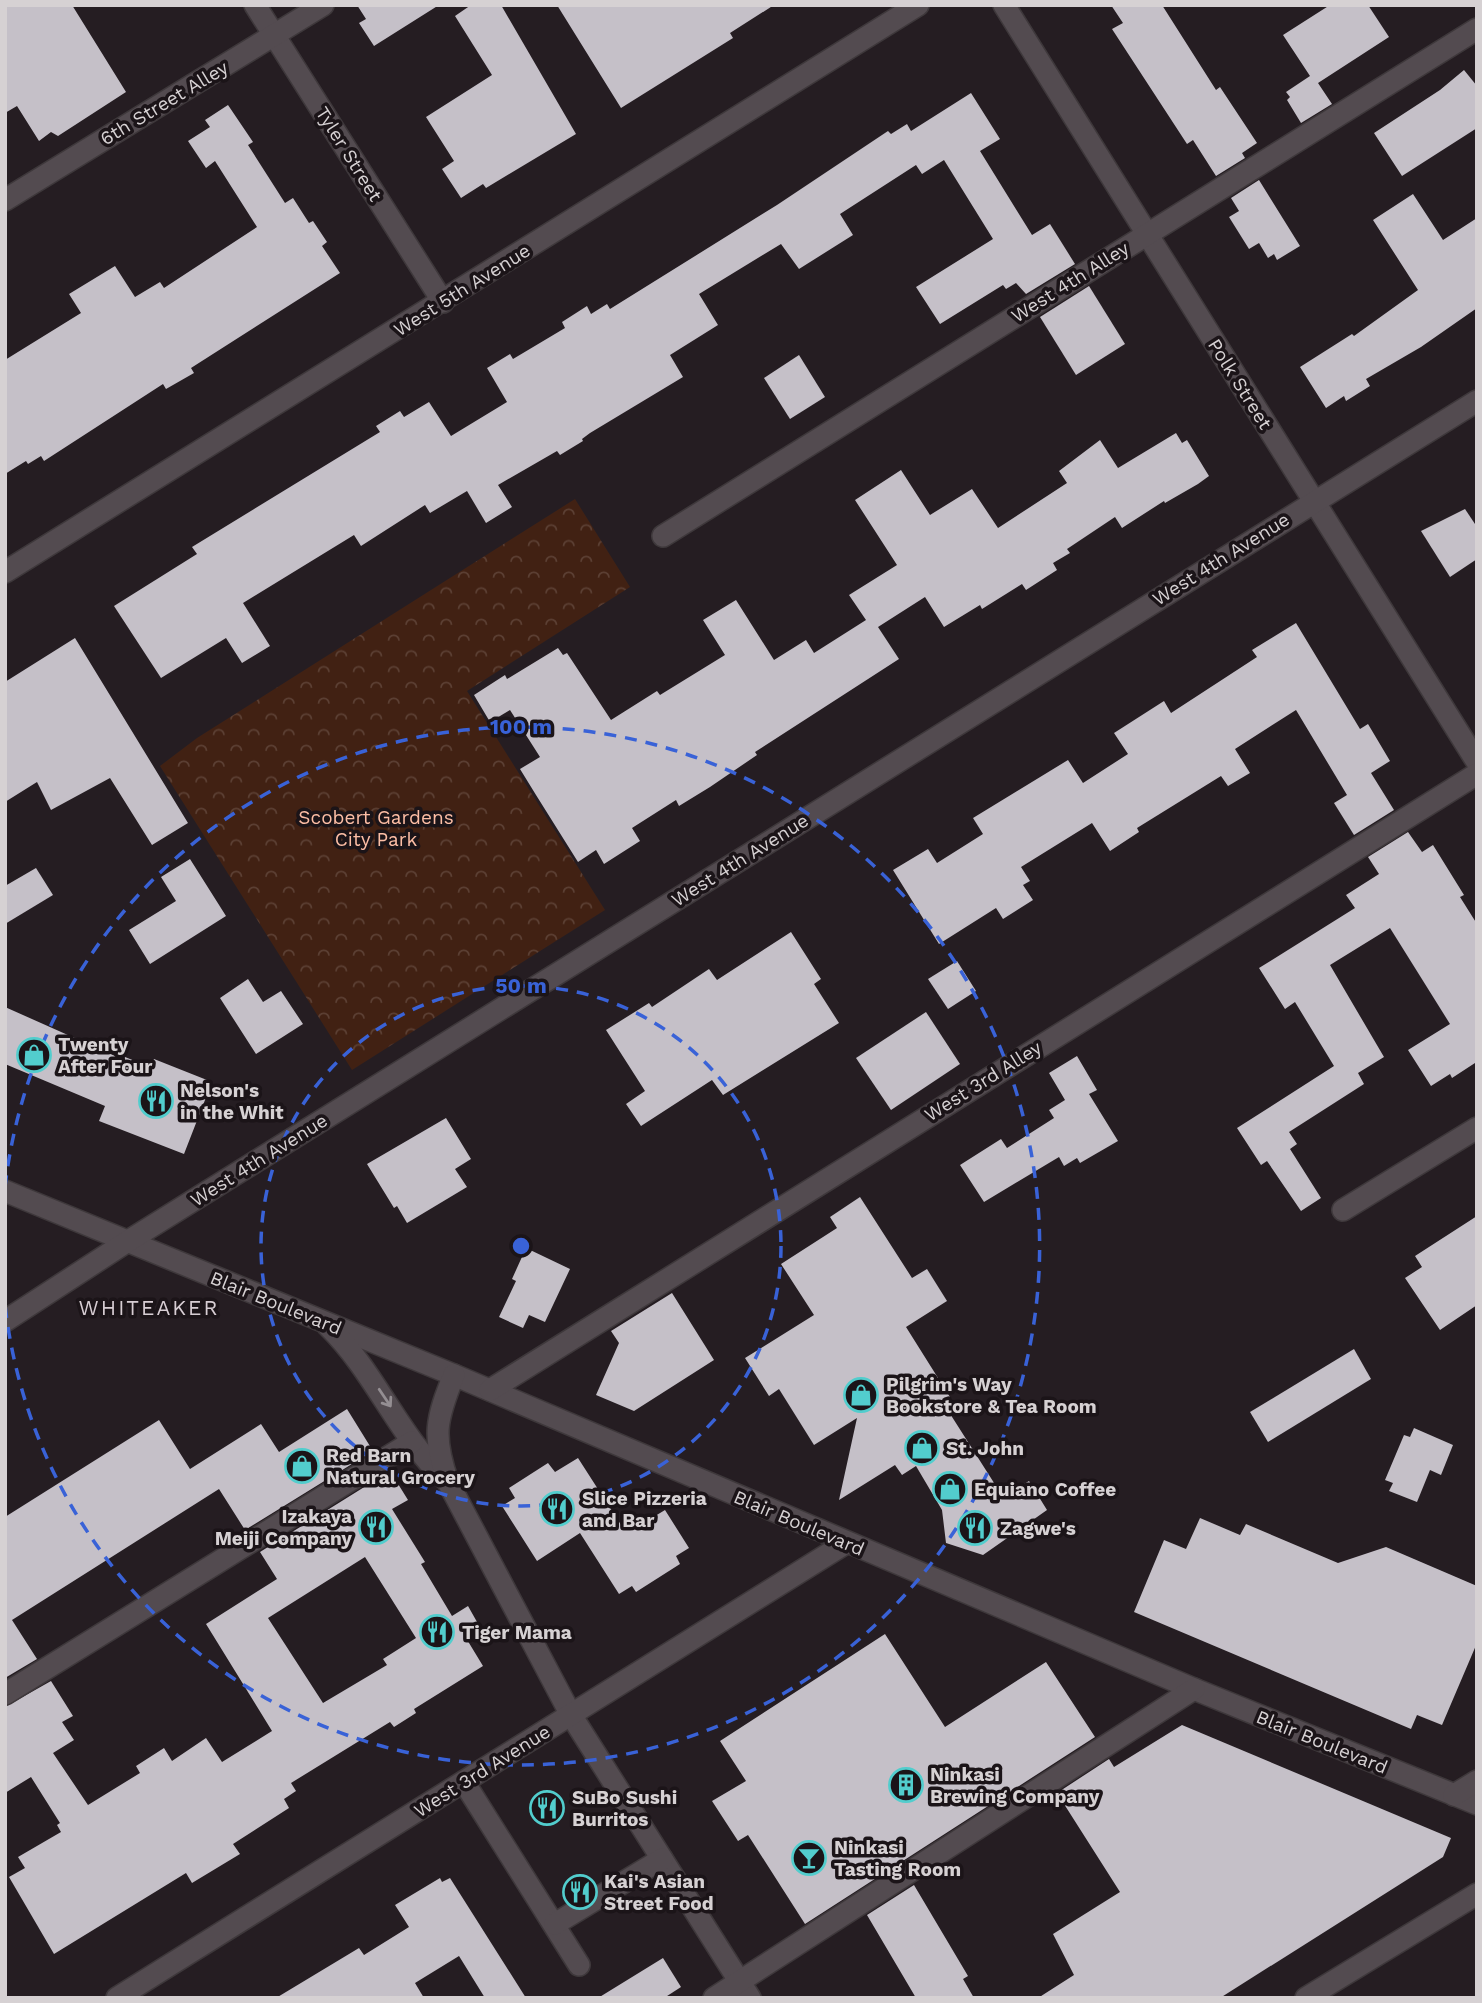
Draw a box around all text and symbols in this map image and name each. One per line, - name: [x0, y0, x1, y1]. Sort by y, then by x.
- street label: 6th Street Alley: [96, 56, 232, 150]
- street label: Tyler Street: [311, 102, 387, 206]
- street label: West 4th Alley: [1007, 236, 1133, 327]
- street label: West 5th Avenue: [389, 239, 535, 341]
- street label: Polk Street: [1203, 334, 1277, 434]
- street label: West 4th Avenue: [1148, 508, 1294, 610]
- text: 100 m: [490, 714, 552, 739]
- park label: Scobert Gardens City Park: [298, 806, 454, 851]
- street label: West 4th Avenue: [667, 809, 813, 911]
- text: 50 m: [495, 973, 547, 998]
- place label: Twenty After Four: [58, 1033, 153, 1078]
- shop icon: Twenty After Four: [15, 1036, 53, 1074]
- street label: West 3rd Alley: [920, 1036, 1046, 1126]
- place label: Nelson's in the Whit: [180, 1079, 284, 1124]
- restaurant icon: Nelson's in the Whit: [137, 1082, 175, 1120]
- street label: West 4th Avenue: [186, 1109, 332, 1211]
- centre of rings: [509, 1234, 533, 1258]
- street label: Blair Boulevard: [207, 1266, 345, 1340]
- district label: WHITEAKER: [79, 1295, 219, 1320]
- place label: Pilgrim's Way Bookstore & Tea Room: [886, 1373, 1097, 1418]
- shop icon: Pilgrim's Way Bookstore & Tea Room: [842, 1376, 880, 1414]
- one-way arrow: [378, 1388, 392, 1407]
- shop icon: St. John: [903, 1429, 941, 1467]
- place label: St. John: [946, 1437, 1024, 1460]
- place label: Red Barn Natural Grocery: [326, 1444, 475, 1489]
- shop icon: Red Barn Natural Grocery: [283, 1447, 321, 1485]
- shop icon: Equiano Coffee: [931, 1470, 969, 1508]
- place label: Equiano Coffee: [974, 1478, 1116, 1501]
- street label: Blair Boulevard: [730, 1485, 868, 1561]
- place label: Slice Pizzeria and Bar: [582, 1487, 707, 1532]
- restaurant icon: Slice Pizzeria and Bar: [538, 1490, 576, 1528]
- place label: Izakaya Meiji Company: [215, 1505, 352, 1550]
- restaurant icon: Izakaya Meiji Company: [357, 1508, 395, 1546]
- restaurant icon: Zagwe's: [956, 1509, 994, 1547]
- place label: Zagwe's: [1000, 1517, 1076, 1540]
- restaurant icon: Tiger Mama: [418, 1613, 456, 1651]
- place label: Tiger Mama: [462, 1621, 572, 1644]
- street label: Blair Boulevard: [1253, 1705, 1391, 1779]
- street label: West 3rd Avenue: [410, 1720, 554, 1822]
- place label: Ninkasi Brewing Company: [930, 1763, 1100, 1808]
- building icon: Ninkasi Brewing Company: [887, 1766, 925, 1804]
- place label: SuBo Sushi Burritos: [572, 1786, 677, 1831]
- restaurant icon: SuBo Sushi Burritos: [528, 1789, 566, 1827]
- place label: Ninkasi Tasting Room: [834, 1836, 961, 1881]
- bar icon: Ninkasi Tasting Room: [790, 1839, 828, 1877]
- place label: Kai's Asian Street Food: [604, 1870, 714, 1915]
- restaurant icon: Kai's Asian Street Food: [561, 1873, 599, 1911]

